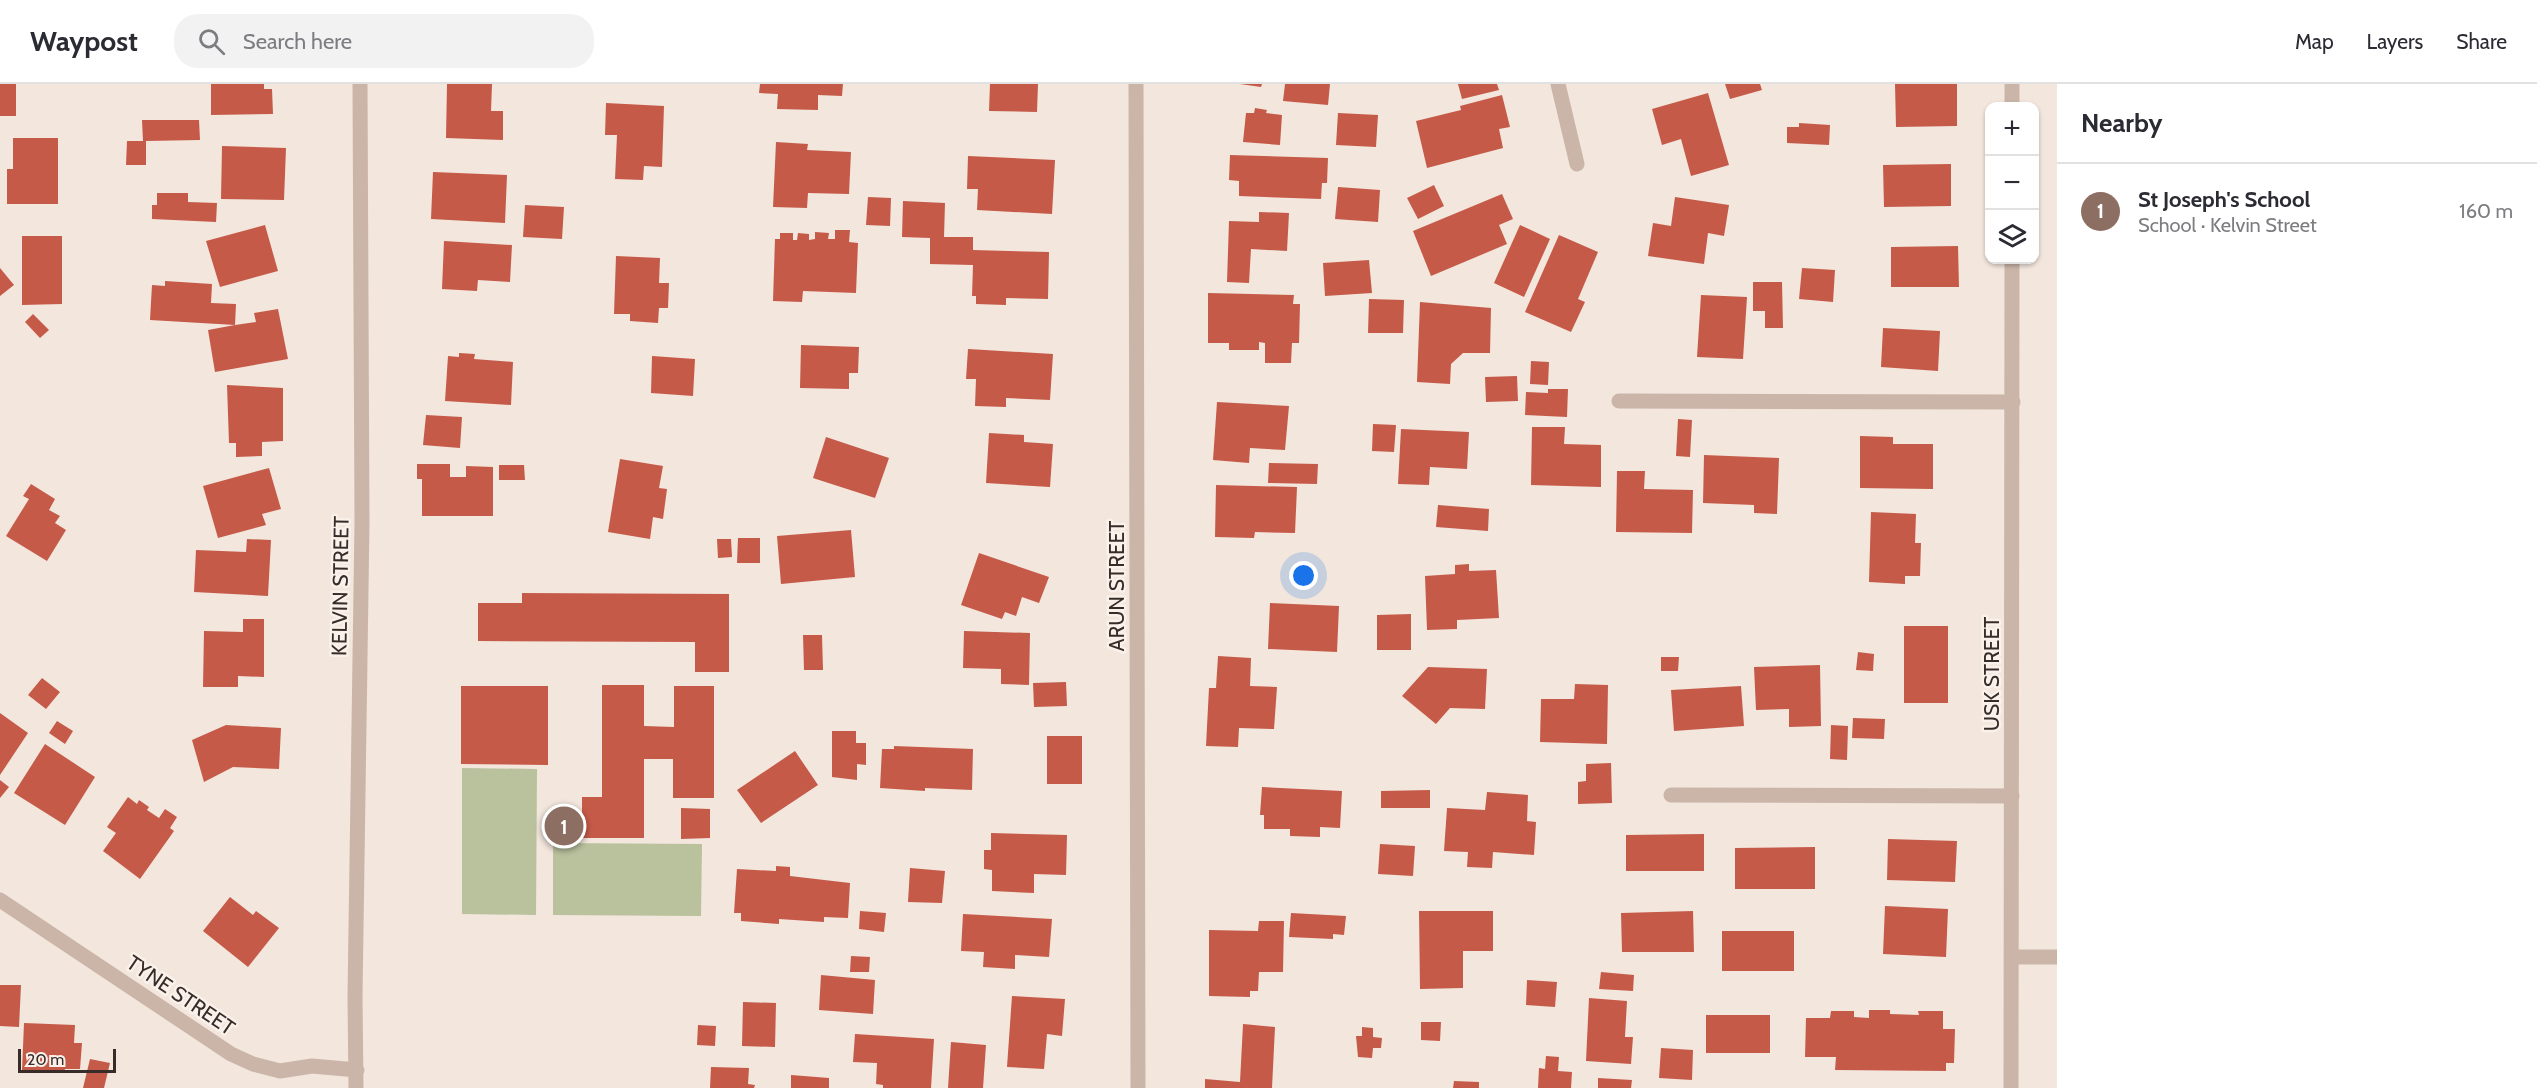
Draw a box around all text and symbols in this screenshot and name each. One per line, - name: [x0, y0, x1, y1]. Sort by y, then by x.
- search box: [174, 14, 594, 68]
- text: Waypost: [30, 24, 138, 58]
- icon: search: [195, 25, 228, 58]
- text: Search here: [243, 28, 352, 55]
- text: Map: [2295, 29, 2334, 54]
- text: Layers: [2367, 29, 2423, 54]
- text: Share: [2456, 29, 2507, 54]
- map controls: [1985, 102, 2039, 264]
- button: +: [1985, 102, 2039, 156]
- text: Nearby: [2081, 107, 2162, 139]
- button: −: [1985, 156, 2039, 210]
- text: St Joseph's School: [2138, 186, 2310, 213]
- text: 1: [2097, 199, 2104, 223]
- text: 160 m: [2459, 199, 2513, 223]
- button: layers: [1985, 210, 2039, 264]
- text: School · Kelvin Street: [2138, 213, 2317, 237]
- street label: KELVIN STREET: [326, 516, 354, 656]
- street label: ARUN STREET: [1104, 521, 1129, 651]
- your location: [1289, 561, 1318, 590]
- street label: USK STREET: [1979, 617, 2004, 731]
- pin: 1: [544, 804, 584, 848]
- street label: TYNE STREET: [122, 950, 240, 1040]
- scale bar: [18, 1046, 116, 1074]
- text: 20 m: [27, 1050, 64, 1069]

